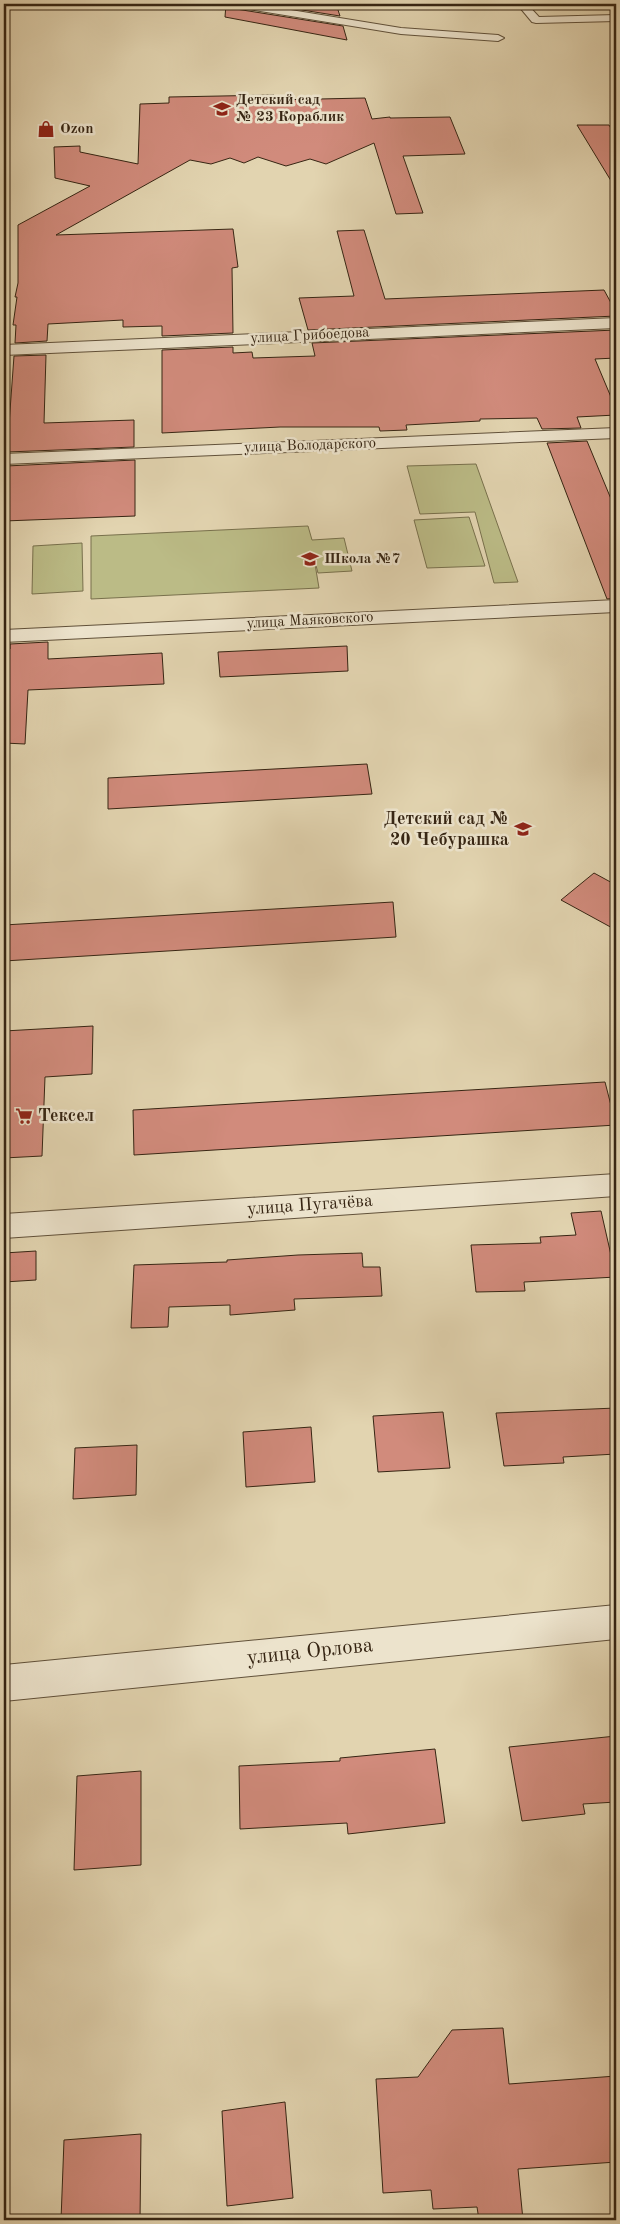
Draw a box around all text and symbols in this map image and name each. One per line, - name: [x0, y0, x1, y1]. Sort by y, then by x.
- place label: Детский сад № 23 Кораблик: [236, 93, 344, 125]
- school or university icon: Детский сад № 23 Кораблик: [212, 99, 232, 119]
- shop icon: Ozon: [36, 119, 56, 139]
- place label: Ozon: [60, 122, 93, 137]
- street label: улица Грибоедова: [250, 325, 371, 347]
- street label: улица Володарского: [244, 436, 376, 456]
- school or university icon: Школа №7: [300, 549, 320, 569]
- place label: Школа №7: [324, 552, 400, 567]
- street label: улица Маяковского: [246, 610, 374, 632]
- place label: Детский сад № 20 Чебурашка: [384, 810, 509, 849]
- school or university icon: Детский сад № 20 Чебурашка: [513, 819, 533, 839]
- supermarket icon: Тексел: [14, 1106, 34, 1126]
- place label: Тексел: [38, 1107, 94, 1125]
- street label: улица Пугачёва: [247, 1192, 373, 1218]
- street label: улица Орлова: [246, 1635, 374, 1669]

